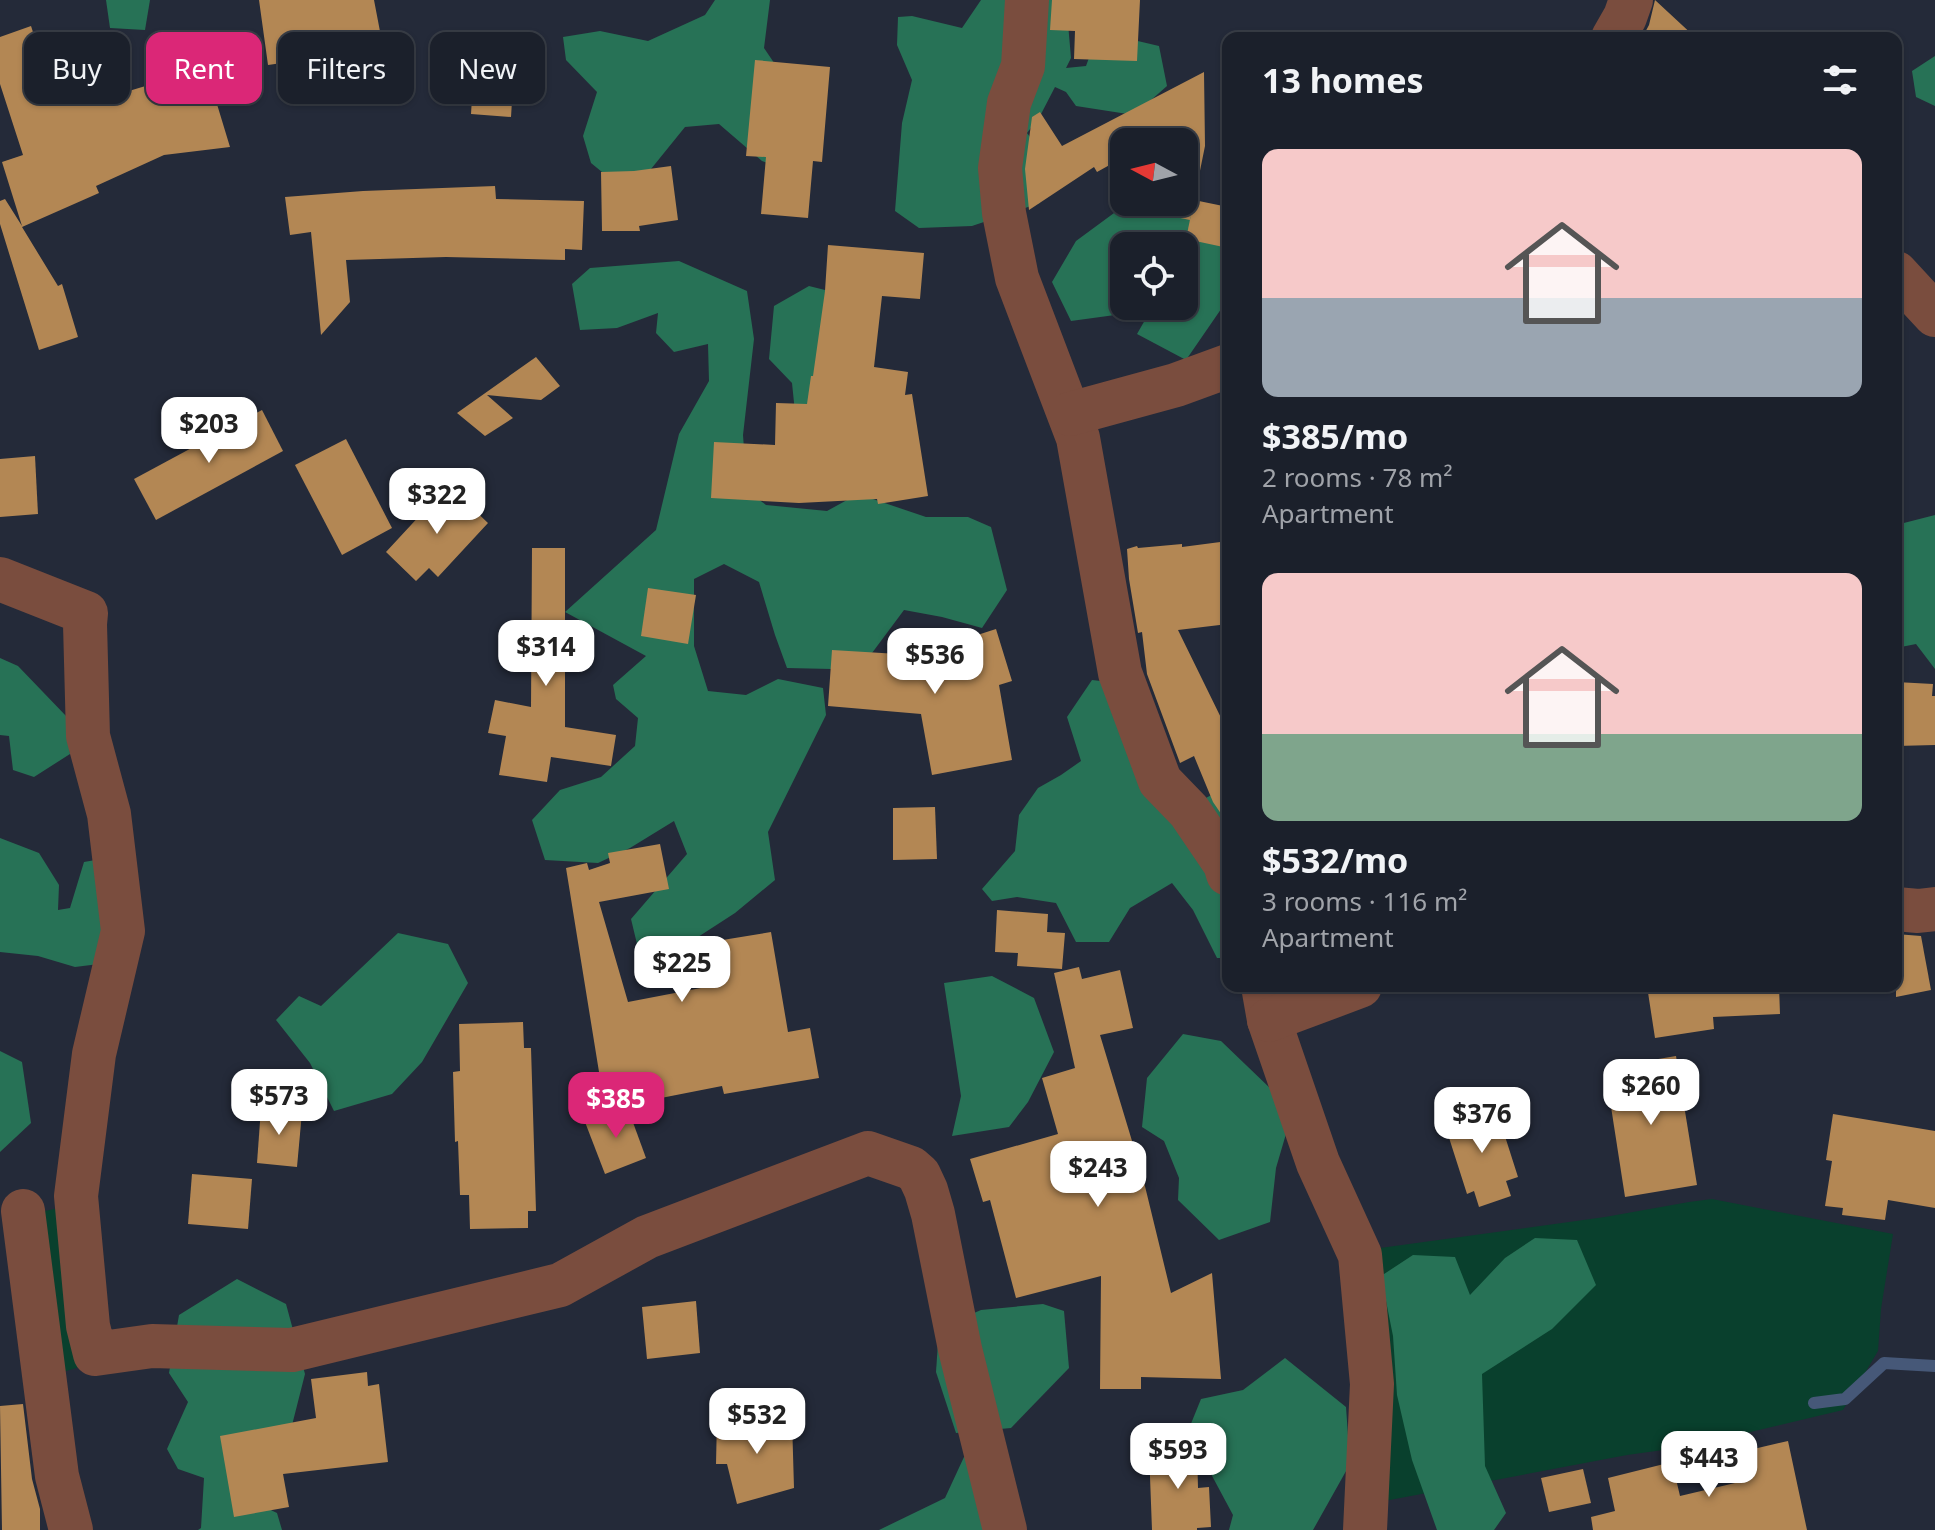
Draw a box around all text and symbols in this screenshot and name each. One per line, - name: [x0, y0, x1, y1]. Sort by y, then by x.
- chip: Buy: [24, 32, 130, 104]
- chip: Rent: [146, 32, 262, 104]
- chip: Filters: [278, 32, 414, 104]
- chip: New: [430, 32, 545, 104]
- text: 13 homes: [1262, 57, 1424, 103]
- icon: filters: [1818, 58, 1862, 102]
- north arrow: [1110, 128, 1198, 216]
- map controls: [1110, 128, 1198, 320]
- icon: home: [1490, 201, 1634, 345]
- button: locate: [1110, 232, 1198, 320]
- pin: $203: [162, 397, 256, 465]
- text: $203: [179, 405, 239, 441]
- text: $385/mo: [1262, 413, 1408, 459]
- text: 2 rooms · 78 m²: [1262, 459, 1452, 495]
- pin: $322: [390, 468, 484, 536]
- text: $322: [407, 476, 467, 512]
- text: Apartment: [1262, 495, 1394, 531]
- pin: $314: [499, 620, 593, 688]
- icon: home: [1490, 625, 1634, 769]
- text: $314: [516, 628, 576, 664]
- pin: $536: [888, 628, 982, 696]
- text: $536: [905, 636, 965, 672]
- text: $532/mo: [1262, 837, 1408, 883]
- text: 3 rooms · 116 m²: [1262, 883, 1467, 919]
- text: Apartment: [1262, 919, 1394, 955]
- pin: $225: [635, 936, 729, 1004]
- text: $225: [652, 944, 712, 980]
- pin: $260: [1604, 1059, 1698, 1127]
- text: $260: [1621, 1067, 1681, 1103]
- pin: $573: [232, 1069, 326, 1137]
- pin: $385: [569, 1072, 663, 1140]
- text: $573: [249, 1077, 309, 1113]
- text: $385: [586, 1080, 646, 1116]
- pin: $376: [1435, 1087, 1529, 1155]
- text: $376: [1452, 1095, 1512, 1131]
- pin: $243: [1051, 1141, 1145, 1209]
- text: $243: [1068, 1149, 1128, 1185]
- pin: $532: [710, 1388, 804, 1456]
- text: $532: [727, 1396, 787, 1432]
- pin: $593: [1131, 1423, 1225, 1491]
- text: $593: [1148, 1431, 1208, 1467]
- pin: $443: [1662, 1431, 1756, 1499]
- text: $443: [1679, 1439, 1739, 1475]

